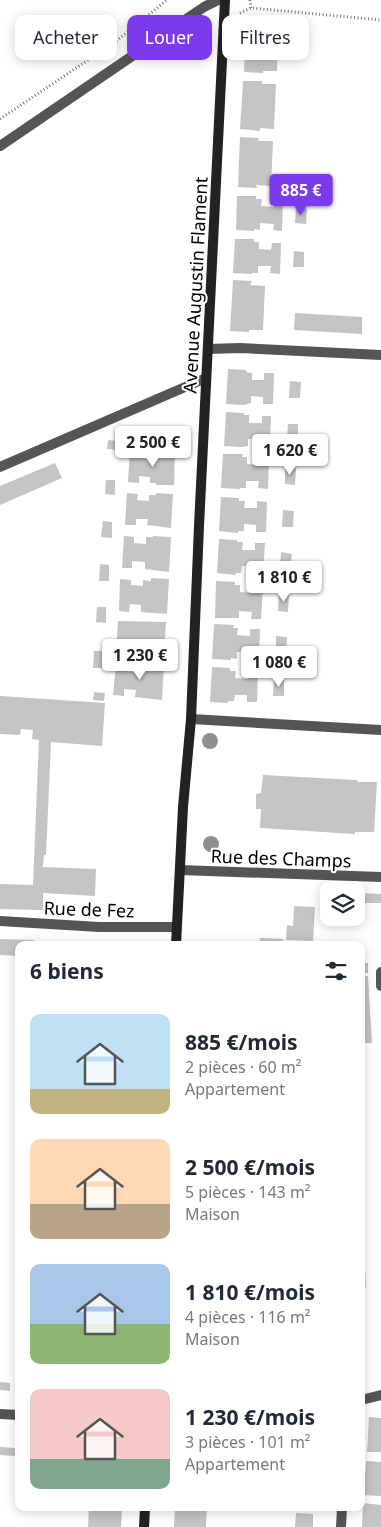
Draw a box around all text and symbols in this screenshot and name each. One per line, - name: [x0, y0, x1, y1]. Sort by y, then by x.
- chip: Acheter: [15, 15, 117, 60]
- chip: Louer: [127, 15, 212, 60]
- chip: Filtres: [222, 15, 309, 60]
- pin: 885 €: [266, 174, 336, 216]
- street label: Avenue Augustin Flament: [177, 176, 213, 394]
- text: 885 €: [281, 179, 321, 201]
- pin: 2 500 €: [107, 426, 199, 468]
- text: 2 500 €: [126, 431, 180, 453]
- pin: 1 620 €: [244, 434, 336, 476]
- text: 1 620 €: [263, 439, 317, 461]
- pin: 1 810 €: [238, 560, 330, 603]
- text: 1 810 €: [257, 566, 311, 588]
- pin: 1 230 €: [94, 638, 186, 681]
- text: 1 230 €: [113, 644, 167, 666]
- pin: 1 080 €: [233, 646, 325, 688]
- text: 1 080 €: [252, 651, 306, 673]
- street label: Rue des Champs: [210, 844, 352, 872]
- map controls: [320, 881, 365, 926]
- button: layers: [320, 881, 365, 926]
- street label: Rue de Fez: [43, 895, 135, 923]
- text: 6 biens: [30, 957, 104, 985]
- icon: filters: [322, 957, 350, 985]
- text: 885 €/mois: [185, 1028, 298, 1056]
- icon: home: [70, 1034, 130, 1094]
- text: 2 pièces · 60 m²: [185, 1056, 301, 1078]
- text: Appartement: [185, 1078, 285, 1100]
- text: 2 500 €/mois: [185, 1153, 315, 1181]
- icon: home: [70, 1159, 130, 1219]
- text: 5 pièces · 143 m²: [185, 1181, 310, 1203]
- text: Maison: [185, 1203, 240, 1225]
- text: 1 810 €/mois: [185, 1278, 315, 1306]
- icon: home: [70, 1284, 130, 1344]
- text: 4 pièces · 116 m²: [185, 1306, 310, 1328]
- text: Maison: [185, 1328, 240, 1350]
- text: 1 230 €/mois: [185, 1403, 315, 1431]
- icon: home: [70, 1409, 130, 1469]
- text: 3 pièces · 101 m²: [185, 1431, 310, 1453]
- text: Appartement: [185, 1453, 285, 1475]

